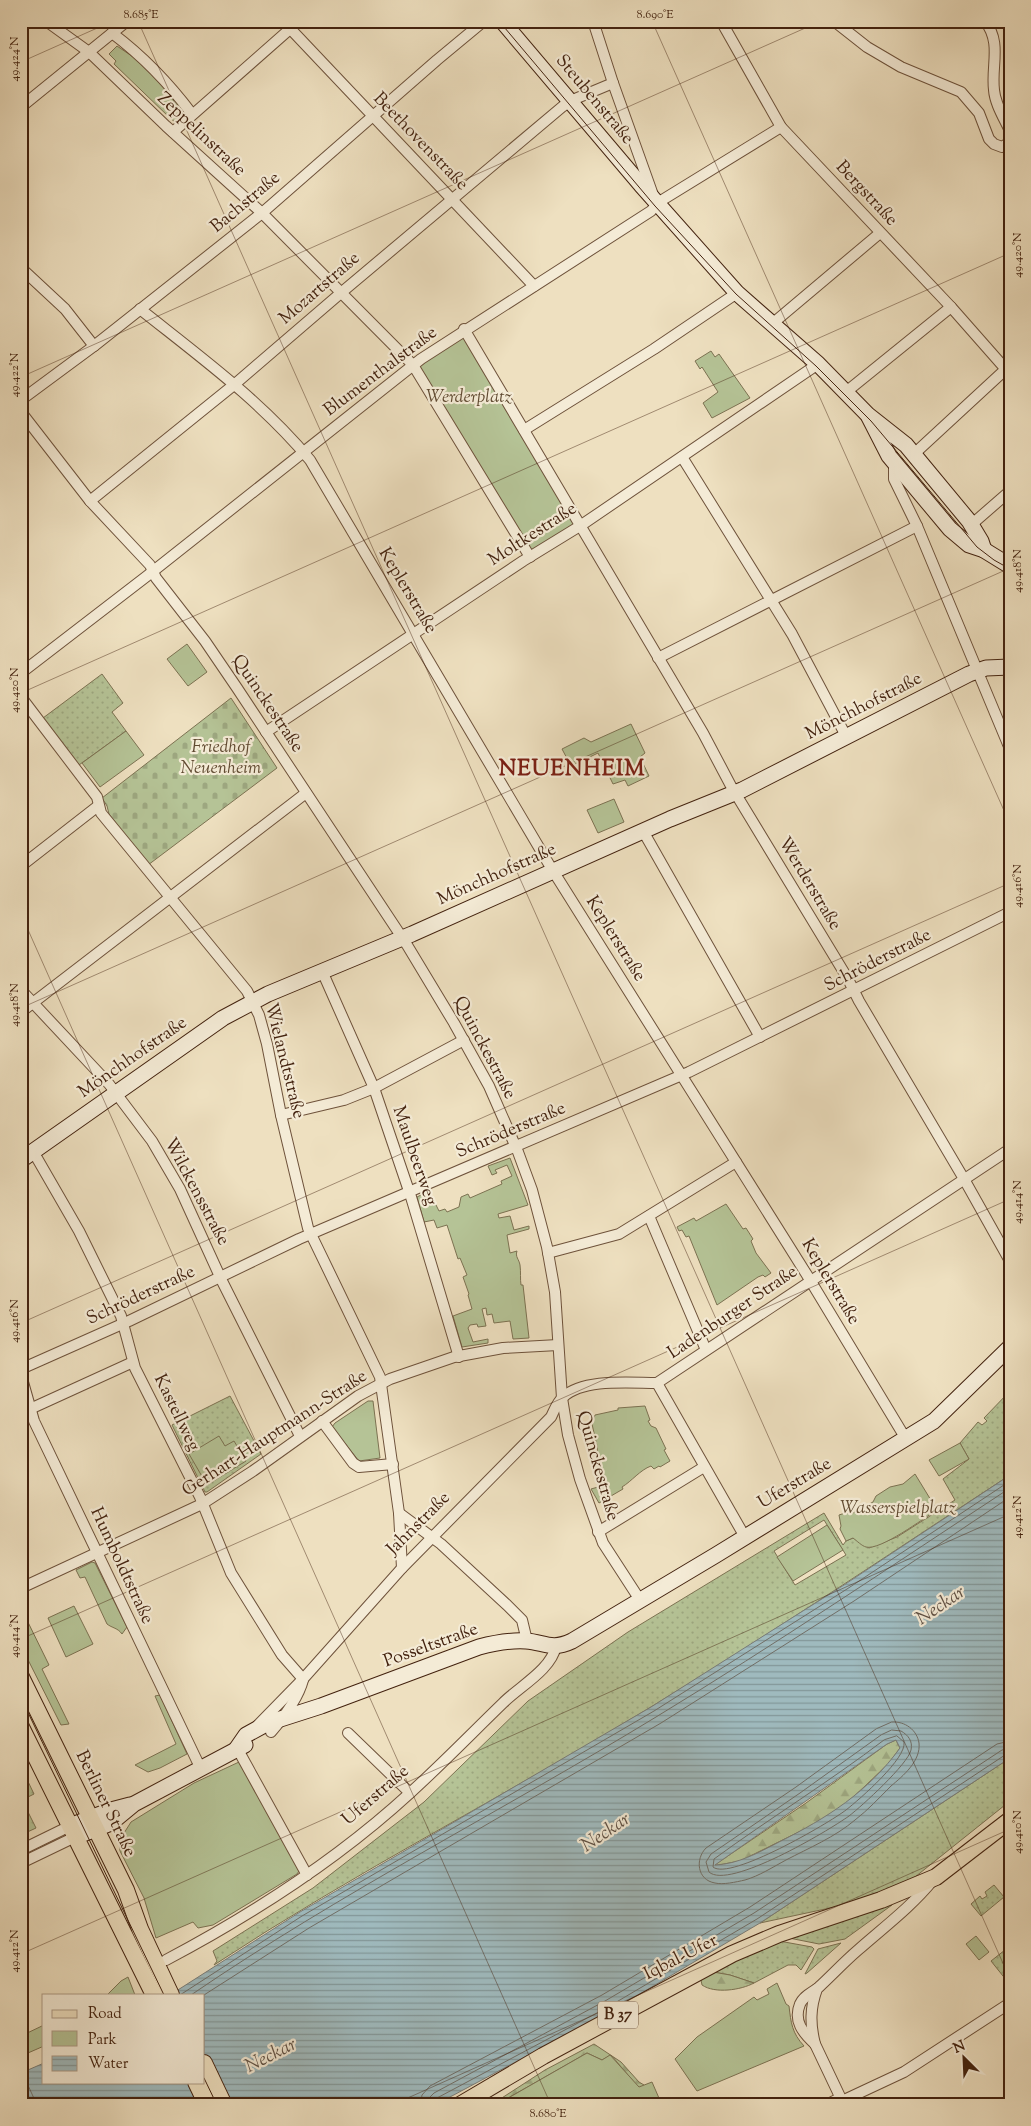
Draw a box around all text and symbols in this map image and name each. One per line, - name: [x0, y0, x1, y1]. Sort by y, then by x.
- text: 8.685°E: [123, 6, 159, 24]
- text: 8.690°E: [637, 6, 674, 24]
- text: 49.424°N: [6, 36, 24, 82]
- street label: Steubenstraße: [549, 49, 639, 151]
- street label: Zeppelinstraße: [151, 87, 251, 183]
- street label: Beethovenstraße: [366, 87, 474, 197]
- street label: Bergstraße: [829, 155, 903, 233]
- street label: Bachstraße: [205, 166, 287, 240]
- text: 49.420°N: [1009, 232, 1027, 278]
- street label: Mozartstraße: [274, 246, 366, 332]
- street label: Blumenthalstraße: [319, 321, 443, 423]
- text: 49.422°N: [6, 352, 24, 397]
- park label: Werderplatz: [426, 385, 513, 411]
- street label: Moltkestraße: [484, 497, 582, 573]
- street label: Keplerstraße: [371, 543, 443, 639]
- text: 49.418°N: [1009, 549, 1027, 593]
- street label: Quinckestraße: [225, 650, 309, 758]
- street label: Mönchhofstraße: [801, 666, 927, 748]
- text: 49.420°N: [6, 667, 24, 713]
- park label: Friedhof Neuenheim: [181, 735, 262, 782]
- district label: NEUENHEIM: [499, 754, 645, 786]
- street label: Werderstraße: [771, 832, 847, 936]
- street label: Mönchhofstraße: [433, 837, 561, 913]
- text: 49.416°N: [1009, 864, 1027, 908]
- street label: Keplerstraße: [578, 891, 652, 987]
- street label: Schröderstraße: [820, 923, 936, 999]
- text: 49.418°N: [6, 983, 24, 1027]
- street label: Quinckestraße: [446, 992, 522, 1104]
- street label: Wielandtstraße: [257, 1000, 311, 1122]
- street label: Mönchhofstraße: [73, 1011, 193, 1105]
- street label: Schröderstraße: [452, 1096, 570, 1166]
- street label: Maulbeerweg: [385, 1103, 443, 1209]
- street label: Wilckensstraße: [157, 1134, 235, 1250]
- text: 49.414°N: [1009, 1180, 1027, 1224]
- street label: Keplerstraße: [794, 1234, 866, 1330]
- street label: Schröderstraße: [82, 1259, 200, 1333]
- street label: Ladenburger Straße: [663, 1260, 803, 1366]
- text: 49.416°N: [6, 1299, 24, 1343]
- street label: Gerhart-Hauptmann-Straße: [177, 1364, 373, 1504]
- street label: Kastellweg: [146, 1370, 206, 1456]
- street label: Quinckestraße: [569, 1408, 625, 1524]
- street label: Uferstraße: [753, 1452, 837, 1516]
- street label: Jahnstraße: [381, 1486, 457, 1562]
- text: 49.412°N: [1009, 1495, 1027, 1538]
- park label: Wasserspielplatz: [840, 1496, 957, 1522]
- street label: Humboldtstraße: [83, 1503, 159, 1629]
- water label: Neckar: [911, 1579, 971, 1632]
- text: 49.414°N: [6, 1614, 24, 1658]
- street label: Posseltstraße: [380, 1617, 482, 1675]
- street label: Berliner Straße: [68, 1746, 142, 1862]
- street label: Uferstraße: [337, 1759, 415, 1833]
- water label: Neckar: [576, 1806, 636, 1859]
- text: 49.410°N: [1009, 1810, 1027, 1854]
- street label: Iqbal-Ufer: [639, 1928, 723, 1988]
- text: 49.412°N: [6, 1929, 24, 1972]
- legend: [42, 1994, 205, 2084]
- road number: B 37: [598, 2002, 638, 2028]
- text: Road: [88, 2004, 122, 2025]
- text: Park: [88, 2030, 117, 2051]
- water label: Neckar: [241, 2031, 302, 2080]
- north arrow: [938, 2034, 988, 2084]
- text: N: [950, 2037, 969, 2059]
- text: Water: [88, 2054, 129, 2075]
- text: 8.680°E: [529, 2105, 567, 2123]

